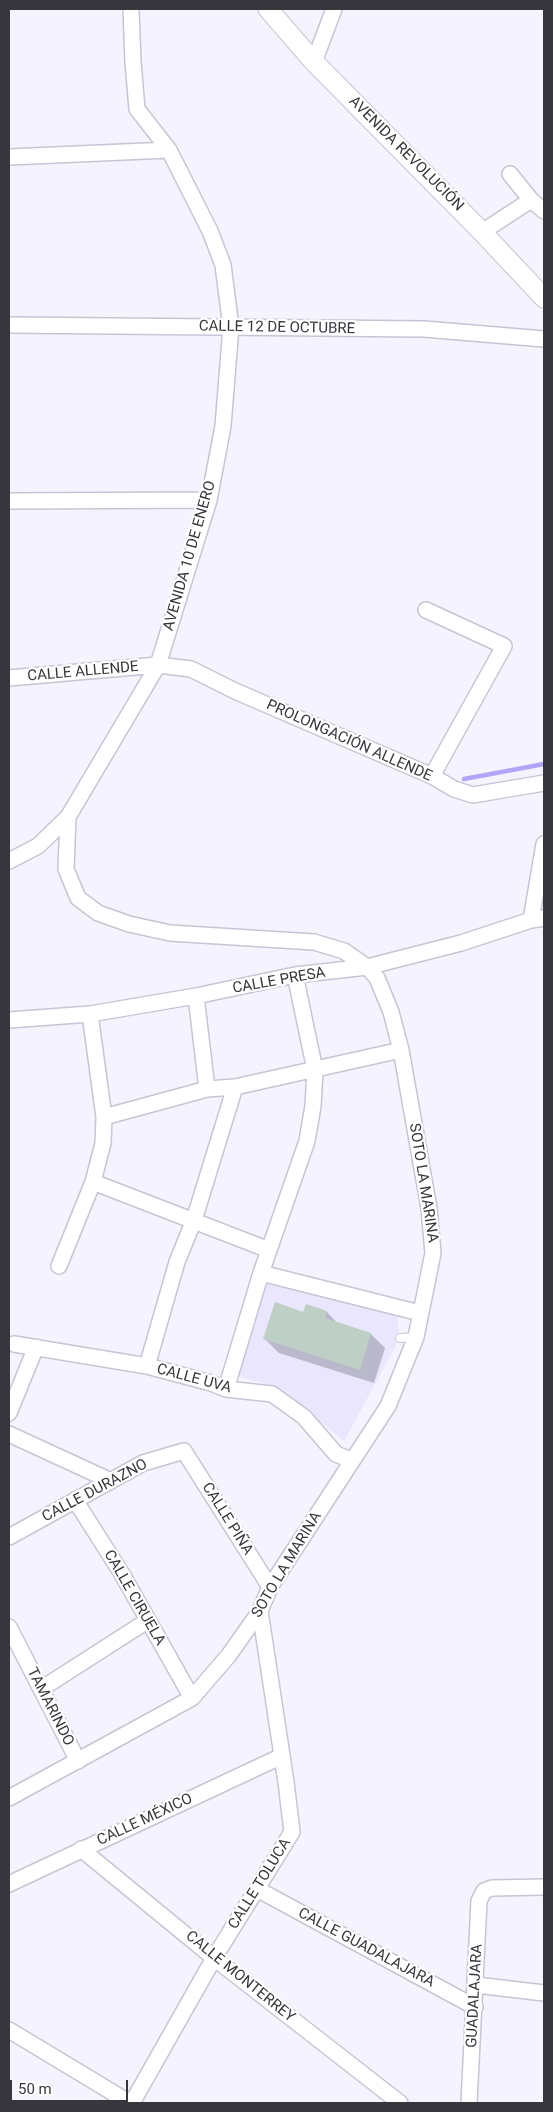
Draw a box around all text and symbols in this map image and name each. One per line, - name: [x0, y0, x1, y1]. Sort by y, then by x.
- street label: AVENIDA REVOLUCIÓN: [345, 93, 467, 215]
- street label: CALLE 12 DE OCTUBRE: [199, 318, 355, 338]
- street label: AVENIDA 10 DE ENERO: [160, 479, 220, 633]
- street label: CALLE ALLENDE: [27, 658, 139, 686]
- street label: PROLONGACIÓN ALLENDE: [263, 696, 435, 786]
- street label: CALLE PRESA: [231, 964, 327, 998]
- street label: SOTO LA MARINA: [405, 1122, 441, 1244]
- street label: CALLE UVA: [155, 1360, 233, 1398]
- street label: CALLE DURAZNO: [39, 1456, 151, 1526]
- street label: CALLE PIÑA: [198, 1479, 256, 1559]
- street label: SOTO LA MARINA: [248, 1509, 326, 1621]
- street label: CALLE CIRUELA: [99, 1547, 169, 1649]
- street label: TAMARINDO: [23, 1665, 77, 1749]
- street label: CALLE MÉXICO: [94, 1790, 196, 1850]
- street label: CALLE TOLUCA: [225, 1835, 295, 1933]
- street label: CALLE GUADALAJARA: [295, 1904, 437, 1992]
- street label: CALLE MONTERREY: [182, 1927, 298, 2027]
- street label: GUADALAJARA: [463, 1944, 487, 2048]
- scale bar: [12, 2070, 130, 2102]
- text: 50 m: [18, 2080, 52, 2098]

